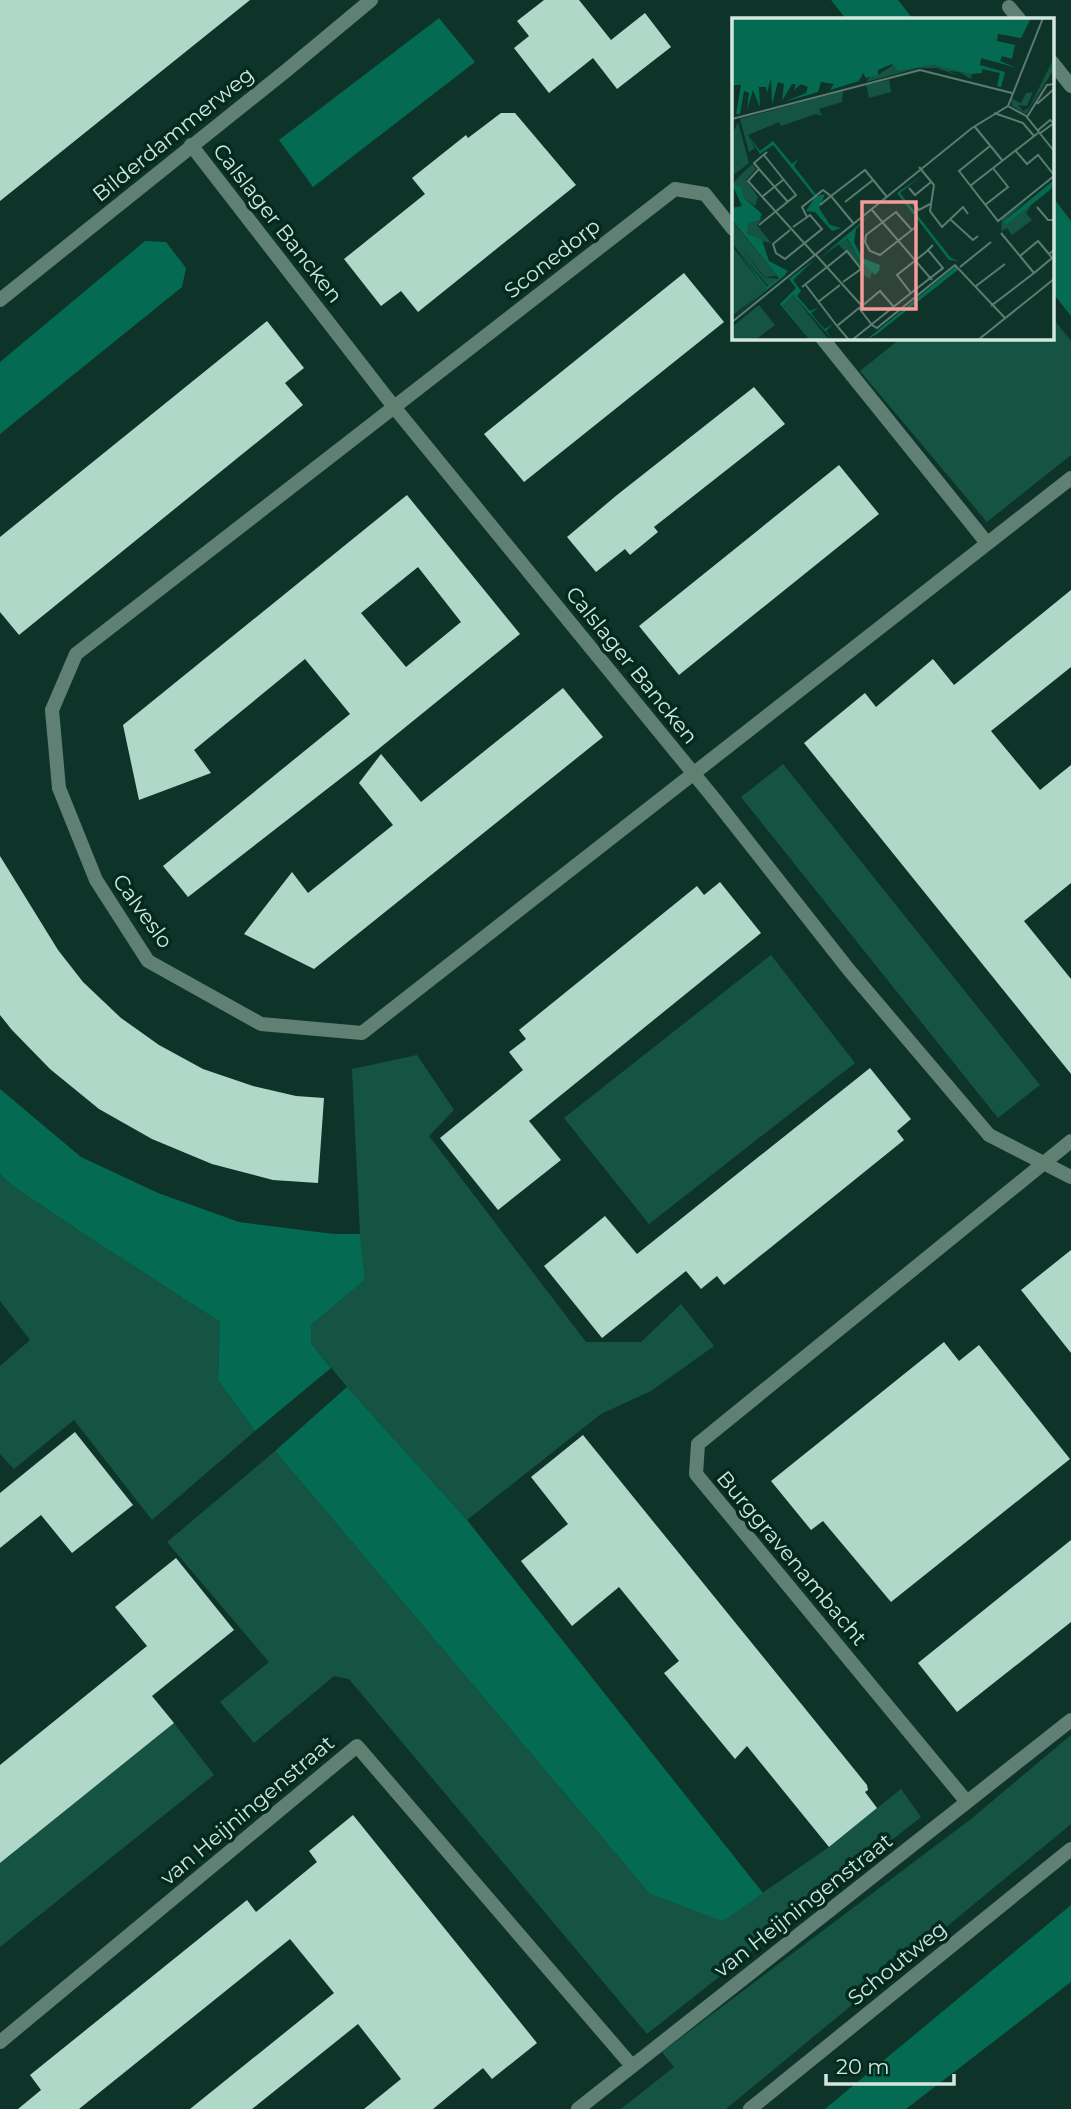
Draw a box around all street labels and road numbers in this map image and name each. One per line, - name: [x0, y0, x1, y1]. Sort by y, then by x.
- street label: Bilderdammerweg: [87, 61, 259, 207]
- street label: Calslager Bancken: [208, 138, 348, 308]
- street label: Sconedorp: [499, 213, 605, 303]
- street label: Calslager Bancken: [561, 581, 703, 749]
- street label: Calveslo: [108, 869, 178, 953]
- street label: Burggravenambacht: [712, 1466, 872, 1650]
- street label: van Heijningenstraat: [155, 1730, 339, 1890]
- street label: van Heijningenstraat: [709, 1828, 897, 1982]
- street label: Schoutweg: [843, 1916, 951, 2010]

